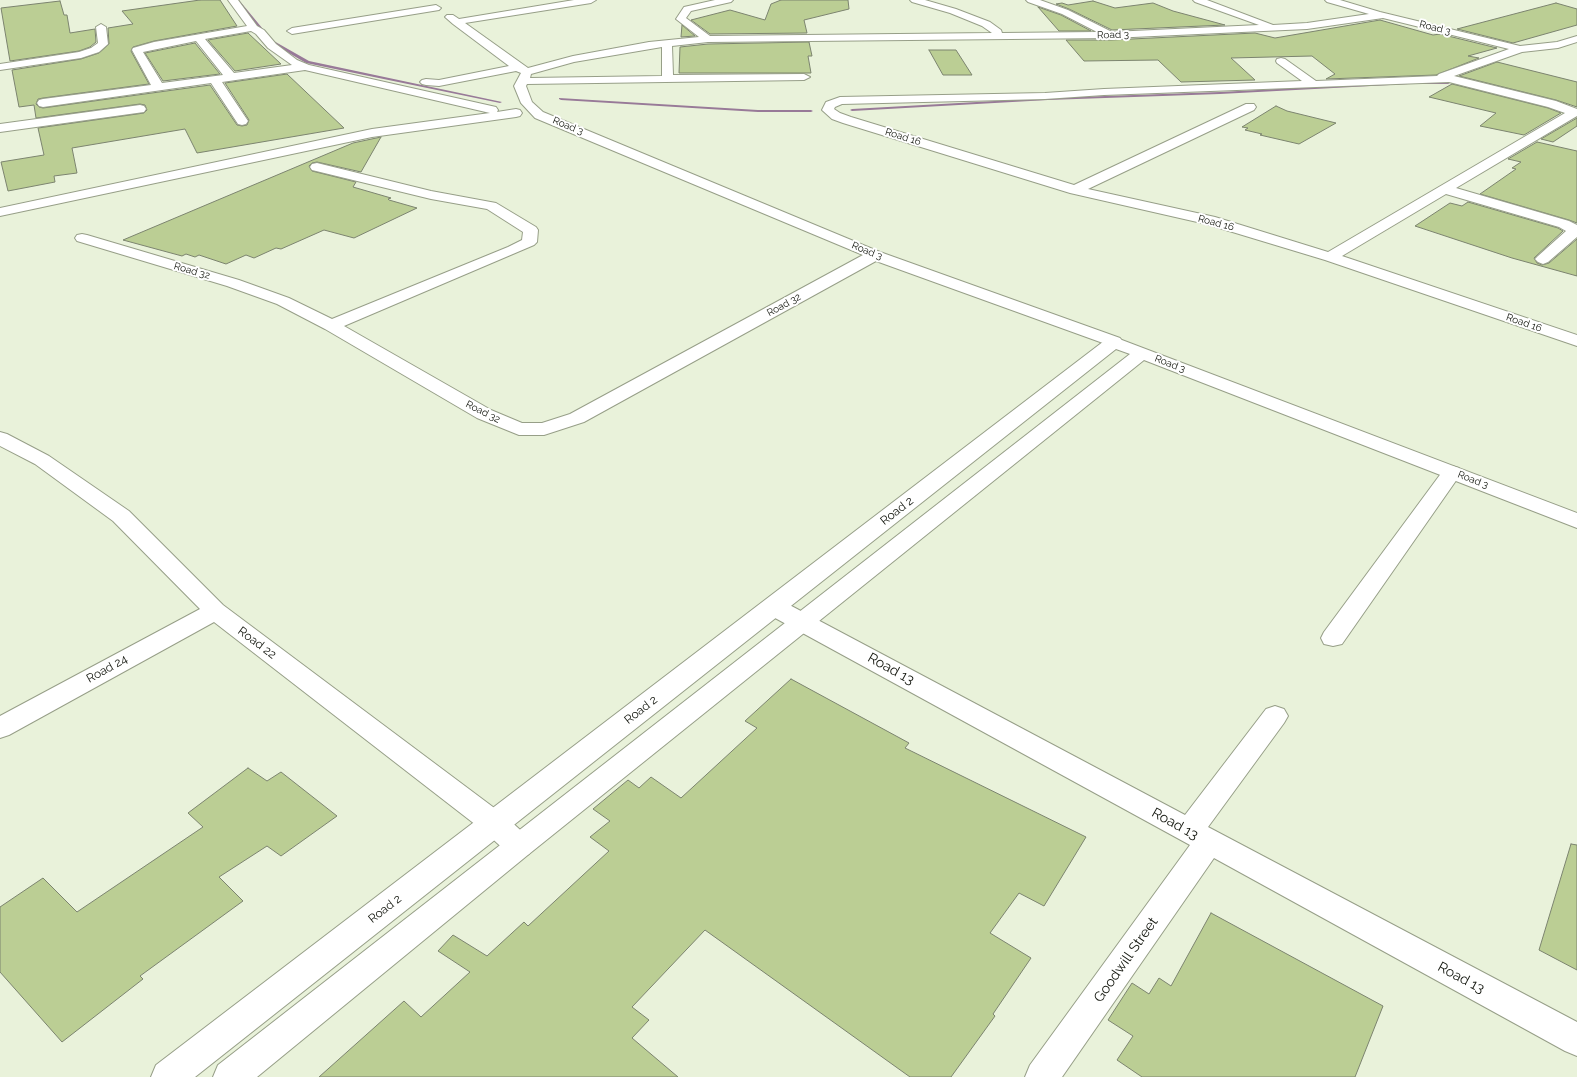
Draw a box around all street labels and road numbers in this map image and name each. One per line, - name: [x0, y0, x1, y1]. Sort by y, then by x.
- street label: Road 3: [1418, 18, 1452, 38]
- street label: Road 3: [1097, 29, 1129, 41]
- street label: Road 3: [551, 114, 585, 138]
- street label: Road 16: [884, 126, 922, 148]
- street label: Road 16: [1197, 212, 1235, 234]
- street label: Road 3: [850, 239, 884, 263]
- street label: Road 32: [173, 260, 211, 282]
- street label: Road 32: [765, 291, 803, 319]
- street label: Road 16: [1505, 311, 1543, 335]
- street label: Road 3: [1153, 353, 1187, 375]
- street label: Road 32: [464, 398, 502, 426]
- street label: Road 3: [1456, 469, 1490, 491]
- street label: Road 2: [878, 494, 916, 528]
- street label: Road 22: [235, 624, 279, 662]
- street label: Road 13: [865, 649, 917, 689]
- street label: Road 24: [84, 652, 130, 686]
- street label: Road 2: [622, 693, 660, 727]
- street label: Road 13: [1149, 804, 1201, 844]
- street label: Road 2: [366, 892, 404, 926]
- street label: Goodwill Street: [1090, 914, 1162, 1006]
- street label: Road 13: [1435, 959, 1487, 997]

